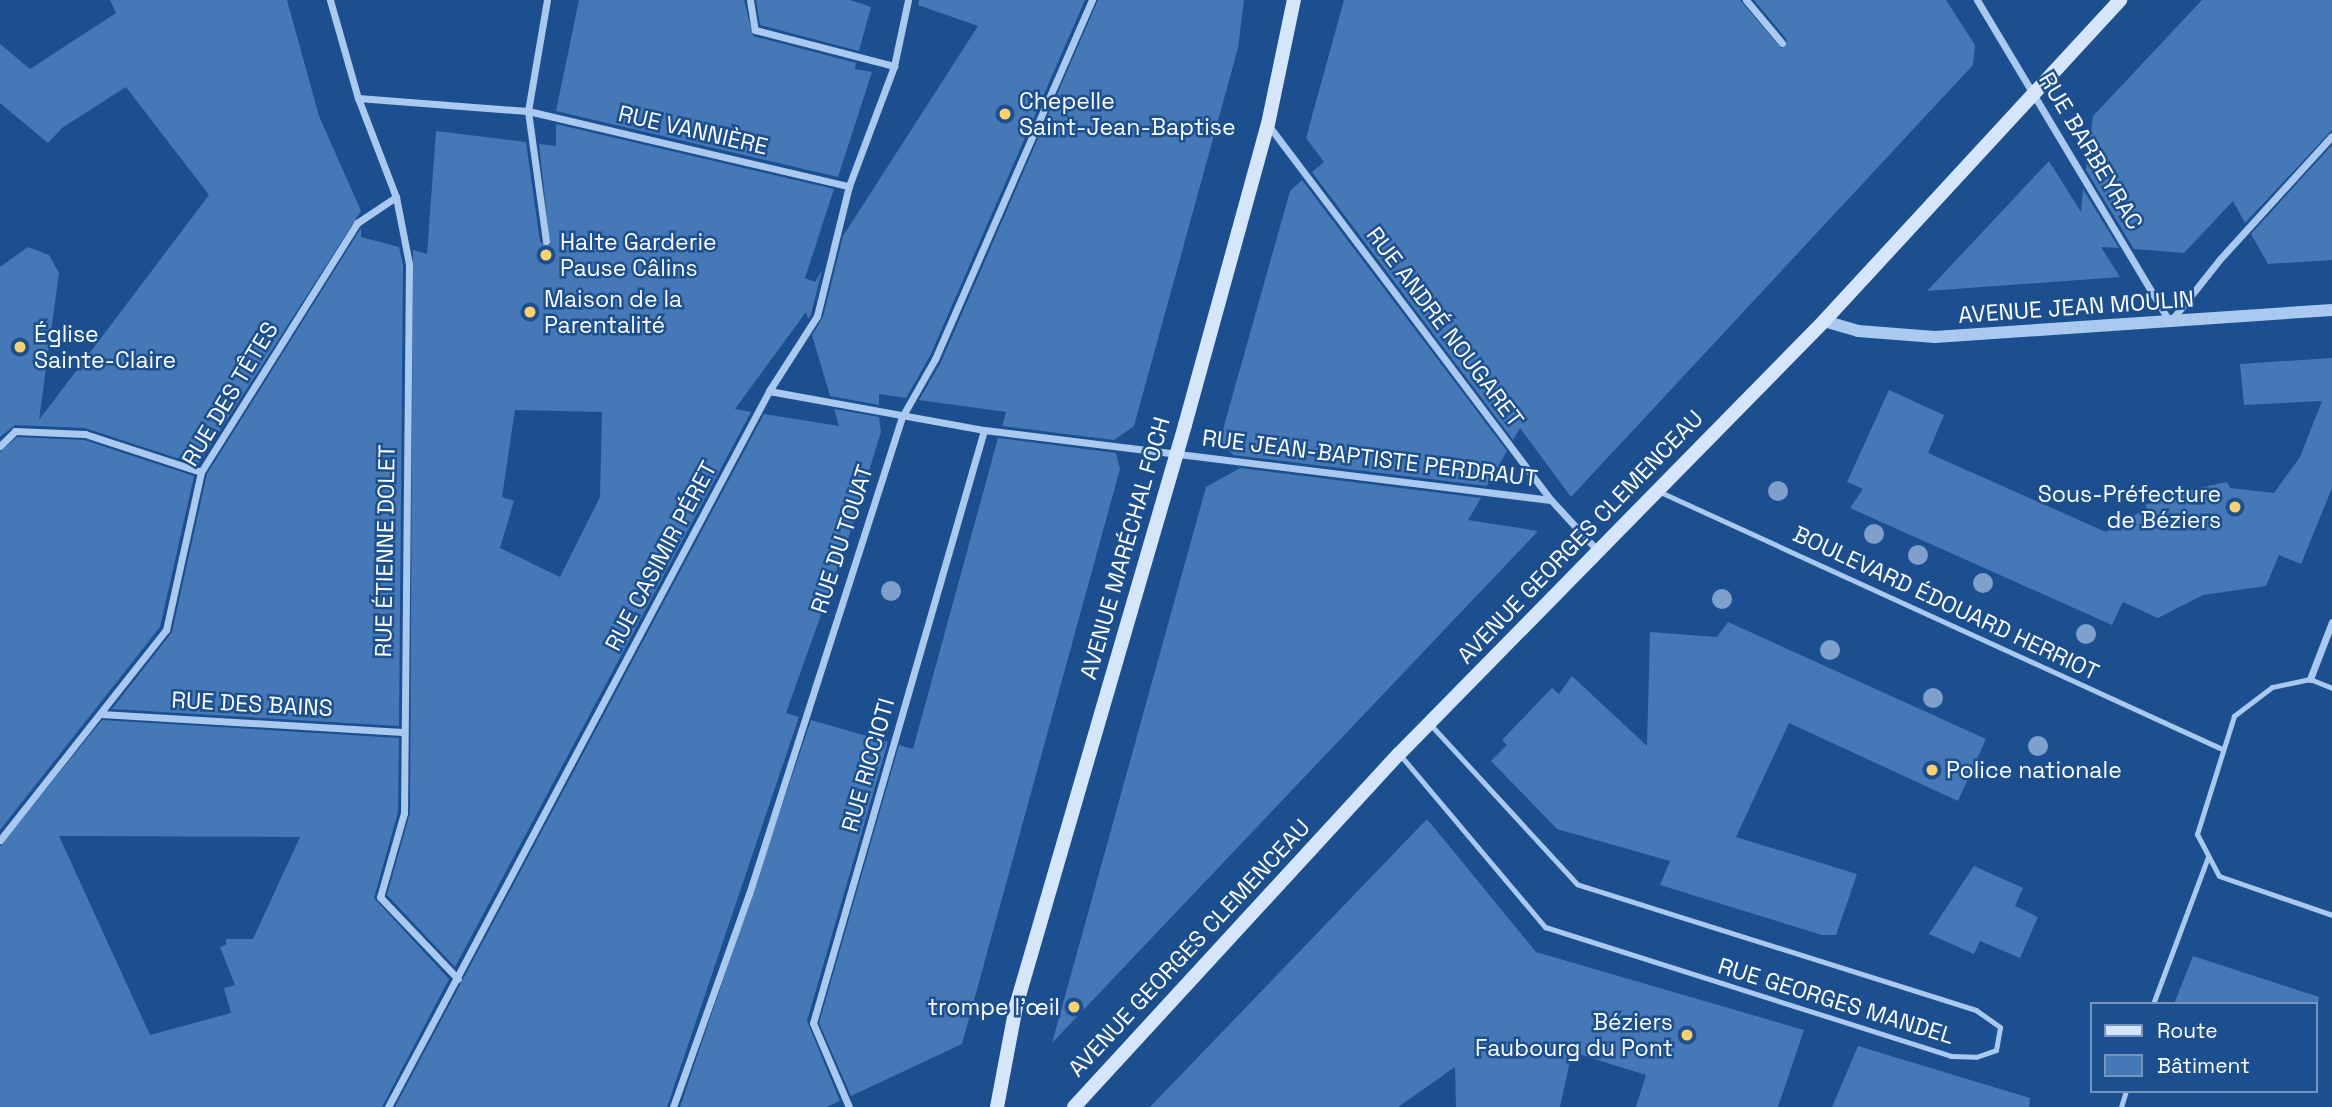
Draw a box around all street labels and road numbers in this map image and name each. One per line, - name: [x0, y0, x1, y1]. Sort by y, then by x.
- street label: RUE BARBEYRAC: [2033, 67, 2149, 235]
- street label: RUE VANNIÈRE: [615, 99, 771, 161]
- street label: RUE ANDRÉ NOUGARET: [1361, 221, 1529, 433]
- street label: AVENUE JEAN MOULIN: [1957, 285, 2195, 329]
- street label: RUE DES TÊTES: [176, 317, 284, 471]
- street label: AVENUE GEORGES CLEMENCEAU: [1451, 405, 1709, 669]
- street label: AVENUE MARÉCHAL FOCH: [1074, 413, 1176, 683]
- street label: RUE JEAN-BAPTISTE PERDRAUT: [1201, 424, 1539, 492]
- street label: RUE ÉTIENNE DOLET: [369, 444, 401, 658]
- street label: RUE CASIMIR PÉRET: [599, 456, 723, 656]
- street label: RUE DU TOUAT: [805, 461, 879, 617]
- street label: BOULEVARD ÉDOUARD HERRIOT: [1789, 520, 2103, 686]
- street label: RUE DES BAINS: [171, 686, 333, 722]
- street label: RUE RICCIOTI: [836, 695, 900, 835]
- street label: AVENUE GEORGES CLEMENCEAU: [1062, 814, 1316, 1082]
- street label: RUE GEORGES MANDEL: [1715, 952, 1957, 1050]

